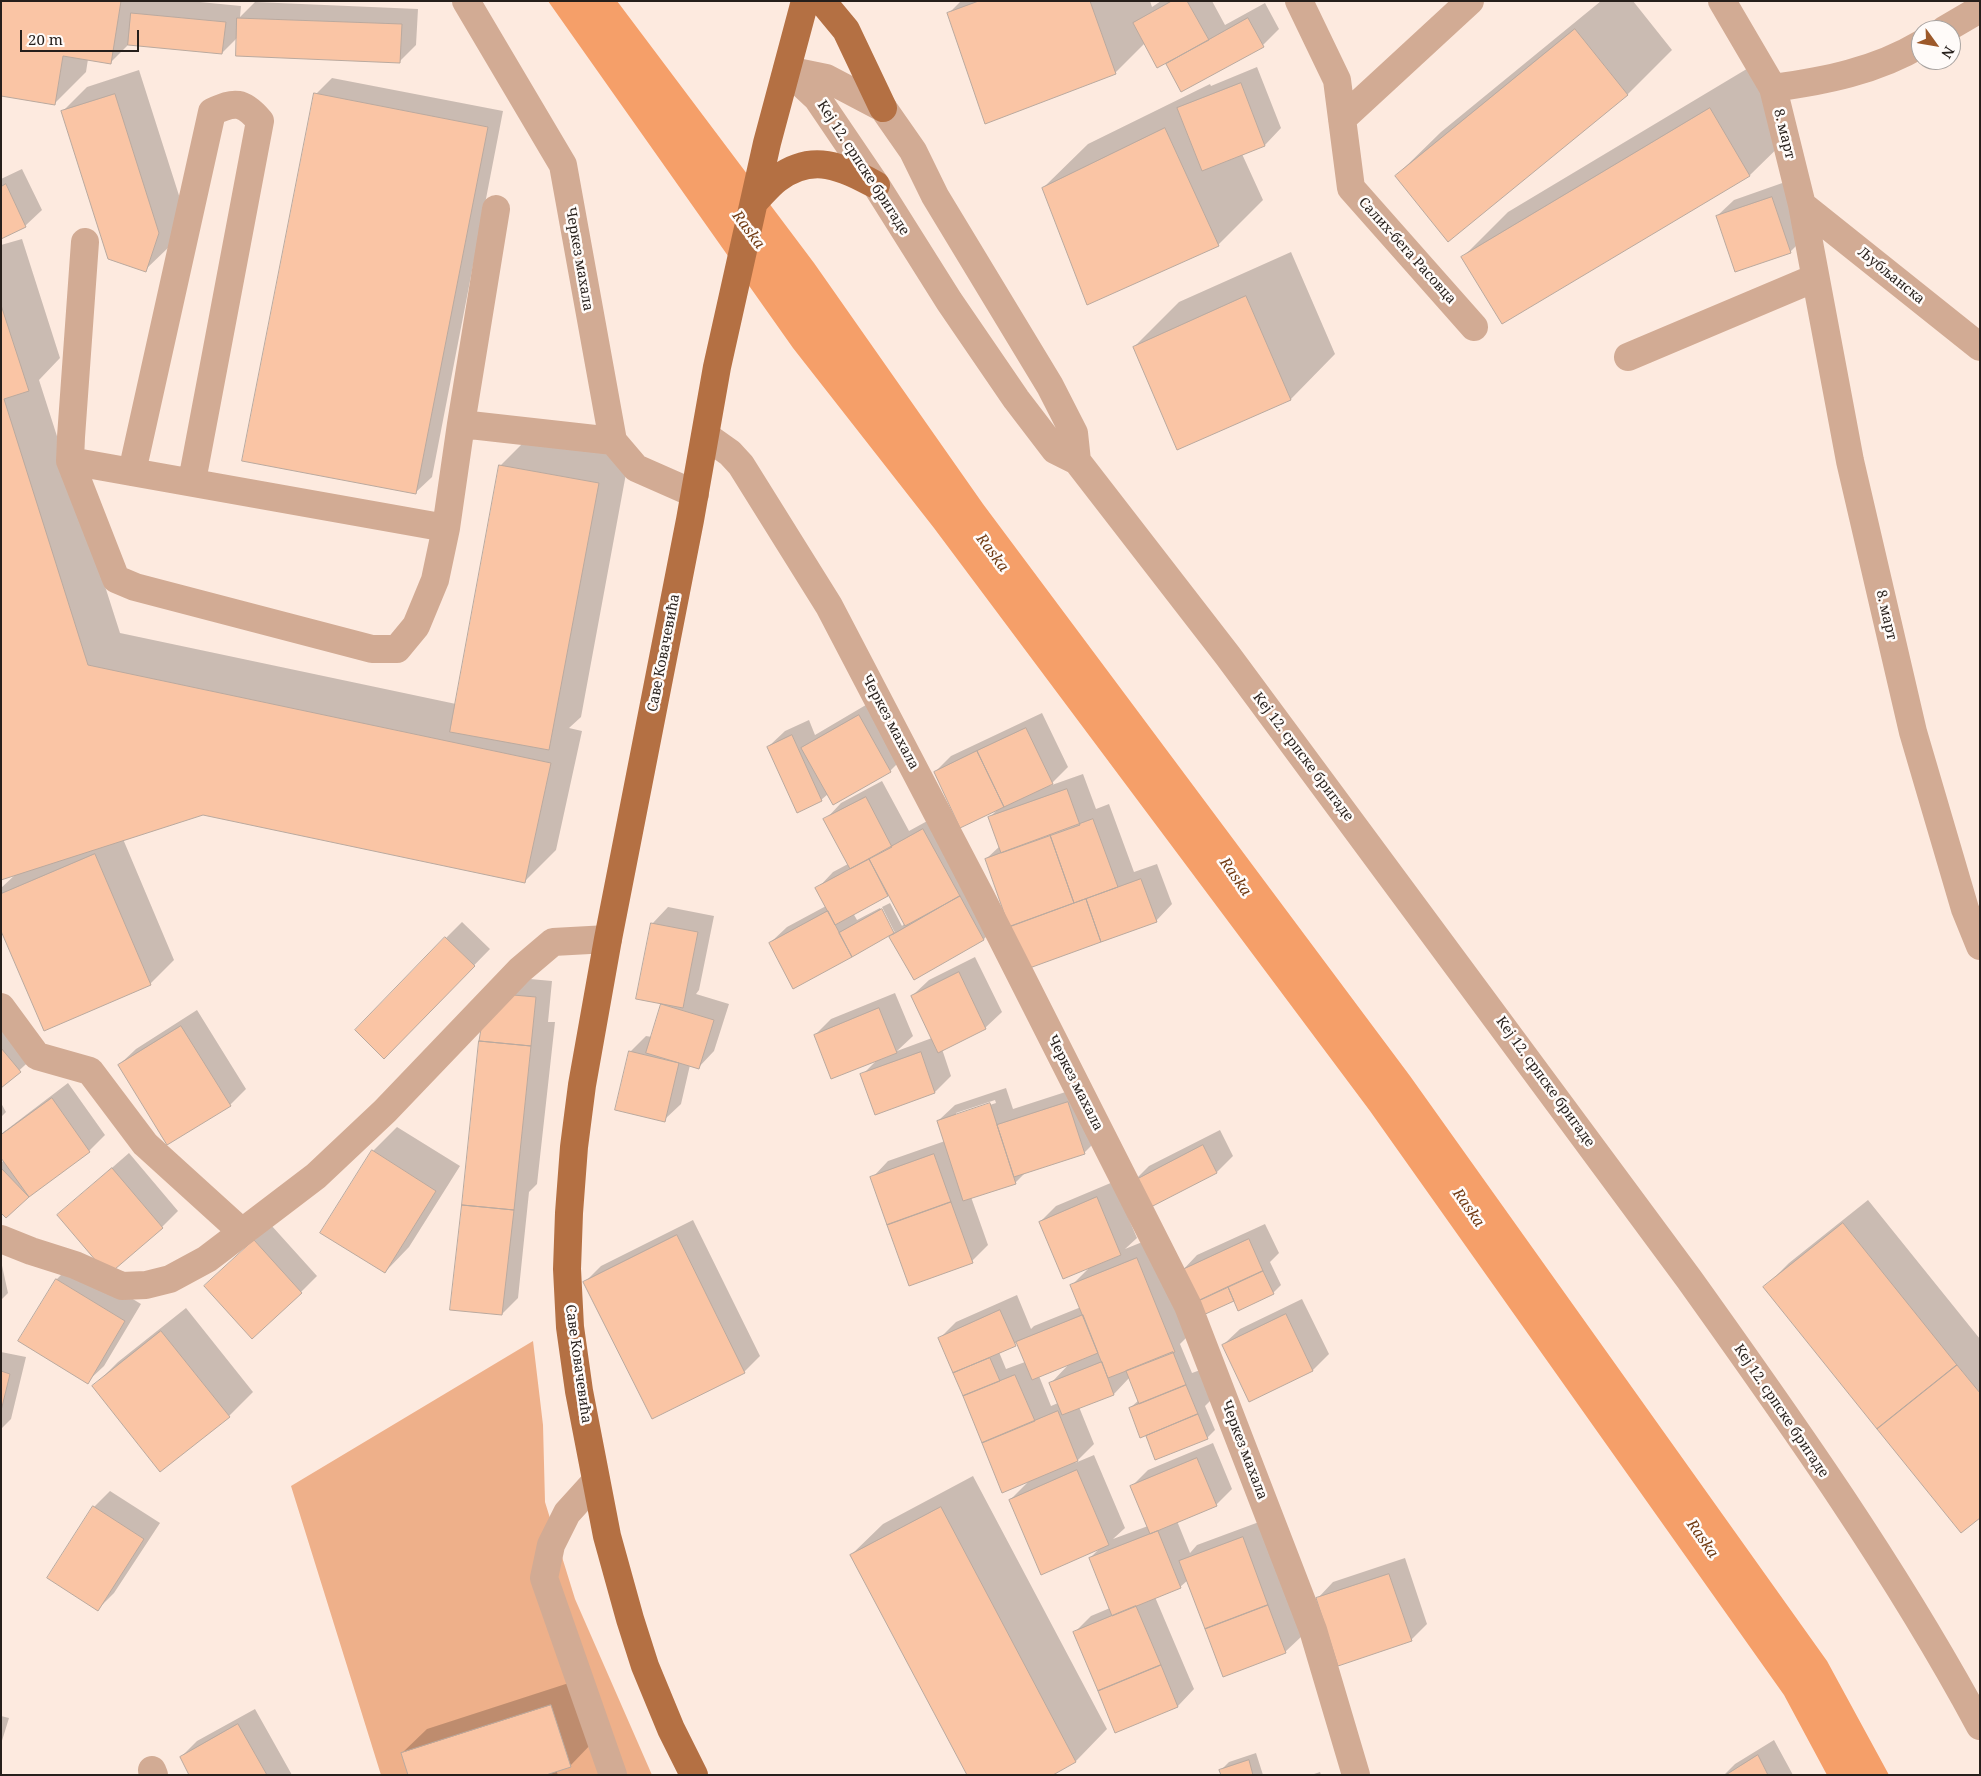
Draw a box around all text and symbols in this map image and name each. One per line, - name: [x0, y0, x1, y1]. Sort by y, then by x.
- scale bar: [22, 20, 141, 52]
- north arrow: [1911, 20, 1961, 70]
- text: 20 m: [28, 29, 63, 49]
- text: N: [1937, 43, 1959, 62]
- street label: Кеј 12. српске бригаде: [813, 98, 913, 238]
- street label: 8. март: [1770, 107, 1798, 161]
- street label: Салих-бега Расовца: [1355, 194, 1459, 308]
- street label: Черкез махала: [562, 206, 596, 312]
- water label: Raska: [728, 207, 768, 253]
- street label: Љубљанска: [1854, 244, 1928, 308]
- water label: Raska: [972, 530, 1012, 576]
- street label: 8. март: [1872, 588, 1900, 642]
- street label: Саве Ковачевића: [644, 593, 684, 713]
- street label: Черкез махала: [858, 672, 922, 772]
- street label: Кеј 12. српске бригаде: [1249, 689, 1357, 825]
- water label: Raska: [1215, 854, 1255, 900]
- street label: Кеј 12. српске бригаде: [1492, 1014, 1598, 1150]
- street label: Черкез махала: [1044, 1032, 1106, 1134]
- water label: Raska: [1448, 1185, 1488, 1231]
- street label: Саве Ковачевића: [561, 1303, 595, 1425]
- street label: Кеј 12. српске бригаде: [1730, 1341, 1832, 1481]
- street label: Черкез махала: [1217, 1398, 1271, 1502]
- water label: Raska: [1682, 1516, 1722, 1562]

